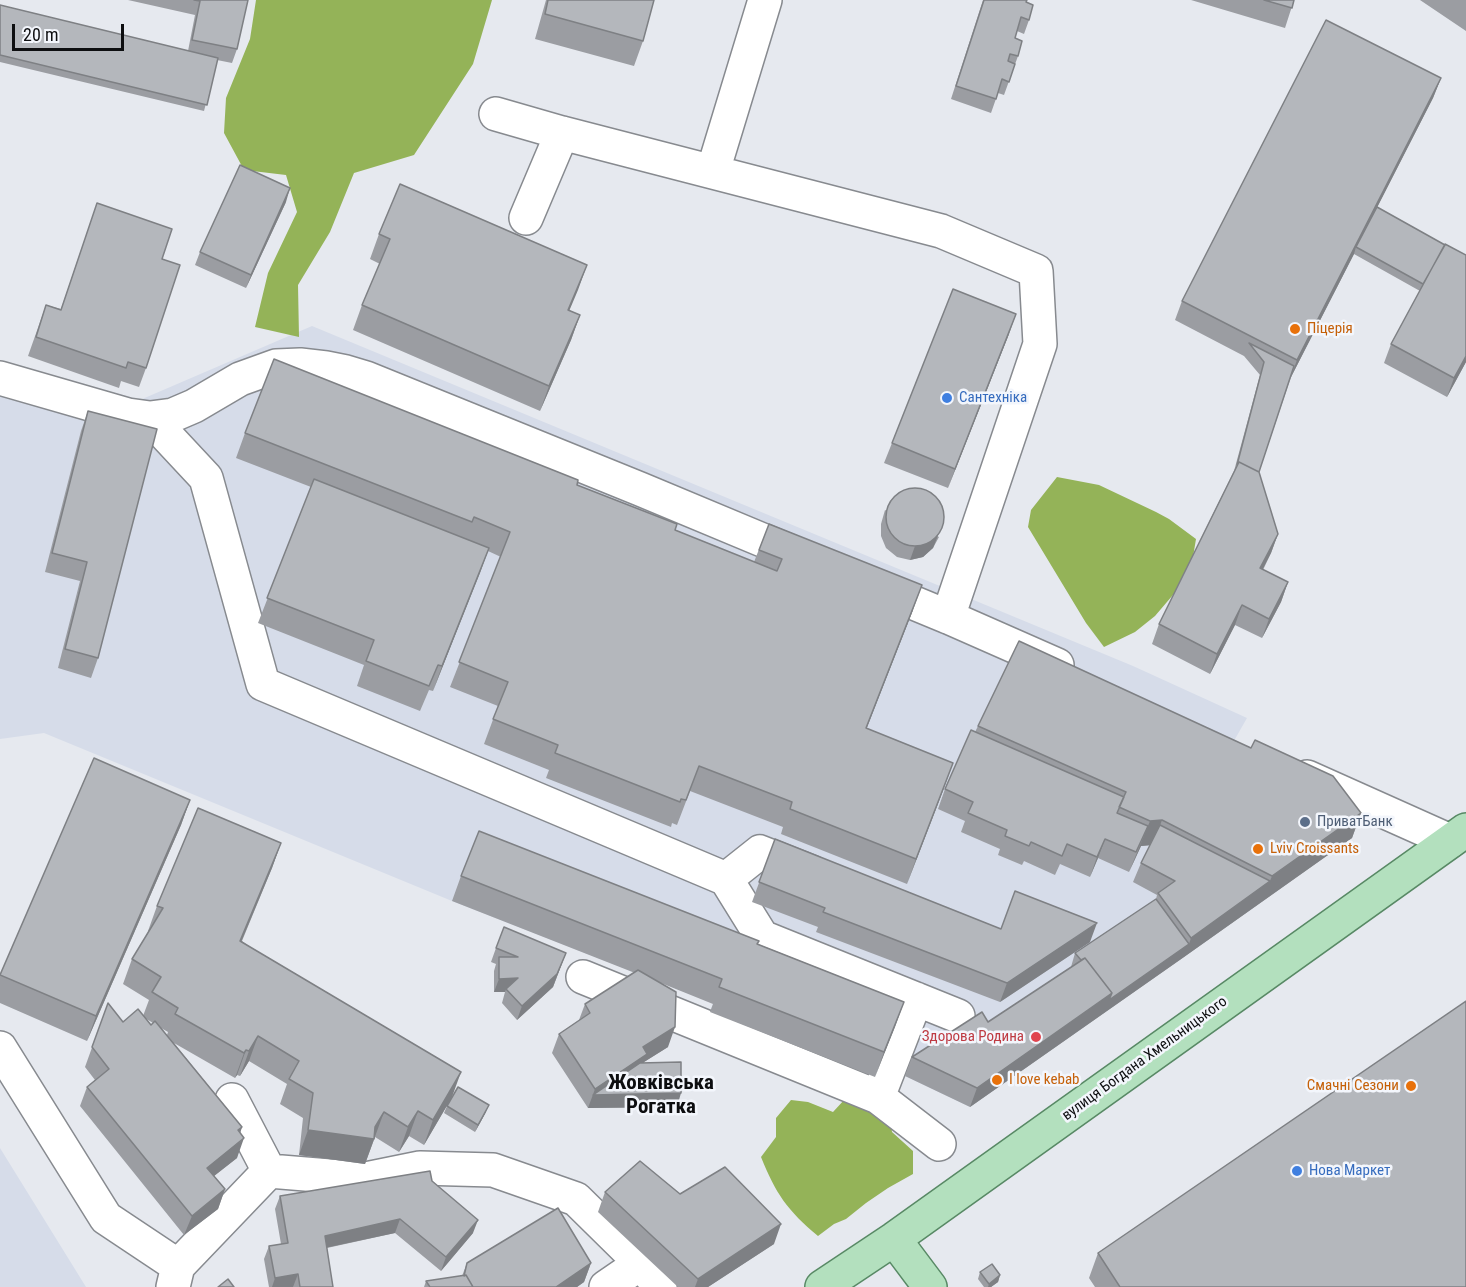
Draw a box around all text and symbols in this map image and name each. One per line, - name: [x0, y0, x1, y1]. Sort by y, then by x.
- scale bar: [15, 12, 128, 50]
- text: 20 m: [23, 24, 58, 45]
- place label: Піцерія: [1307, 320, 1353, 338]
- marker: Піцерія: [1288, 322, 1302, 336]
- place label: Сантехніка: [959, 389, 1027, 407]
- marker: Сантехніка: [940, 391, 954, 405]
- place label: ПриватБанк: [1317, 813, 1393, 831]
- marker: ПриватБанк: [1298, 815, 1312, 829]
- place label: Lviv Croissants: [1270, 840, 1359, 858]
- marker: Lviv Croissants: [1251, 842, 1265, 856]
- street label: вулиця Богдана Хмельницького: [1059, 993, 1231, 1125]
- place label: Здорова Родина: [922, 1028, 1024, 1046]
- marker: Здорова Родина: [1029, 1030, 1043, 1044]
- district label: Жовківська Рогатка: [608, 1071, 714, 1121]
- place label: I love kebab: [1009, 1071, 1079, 1089]
- marker: I love kebab: [990, 1073, 1004, 1087]
- place label: Смачні Сезони: [1307, 1077, 1399, 1095]
- marker: Смачні Сезони: [1404, 1079, 1418, 1093]
- place label: Нова Маркет: [1309, 1162, 1390, 1180]
- marker: Нова Маркет: [1290, 1164, 1304, 1178]

